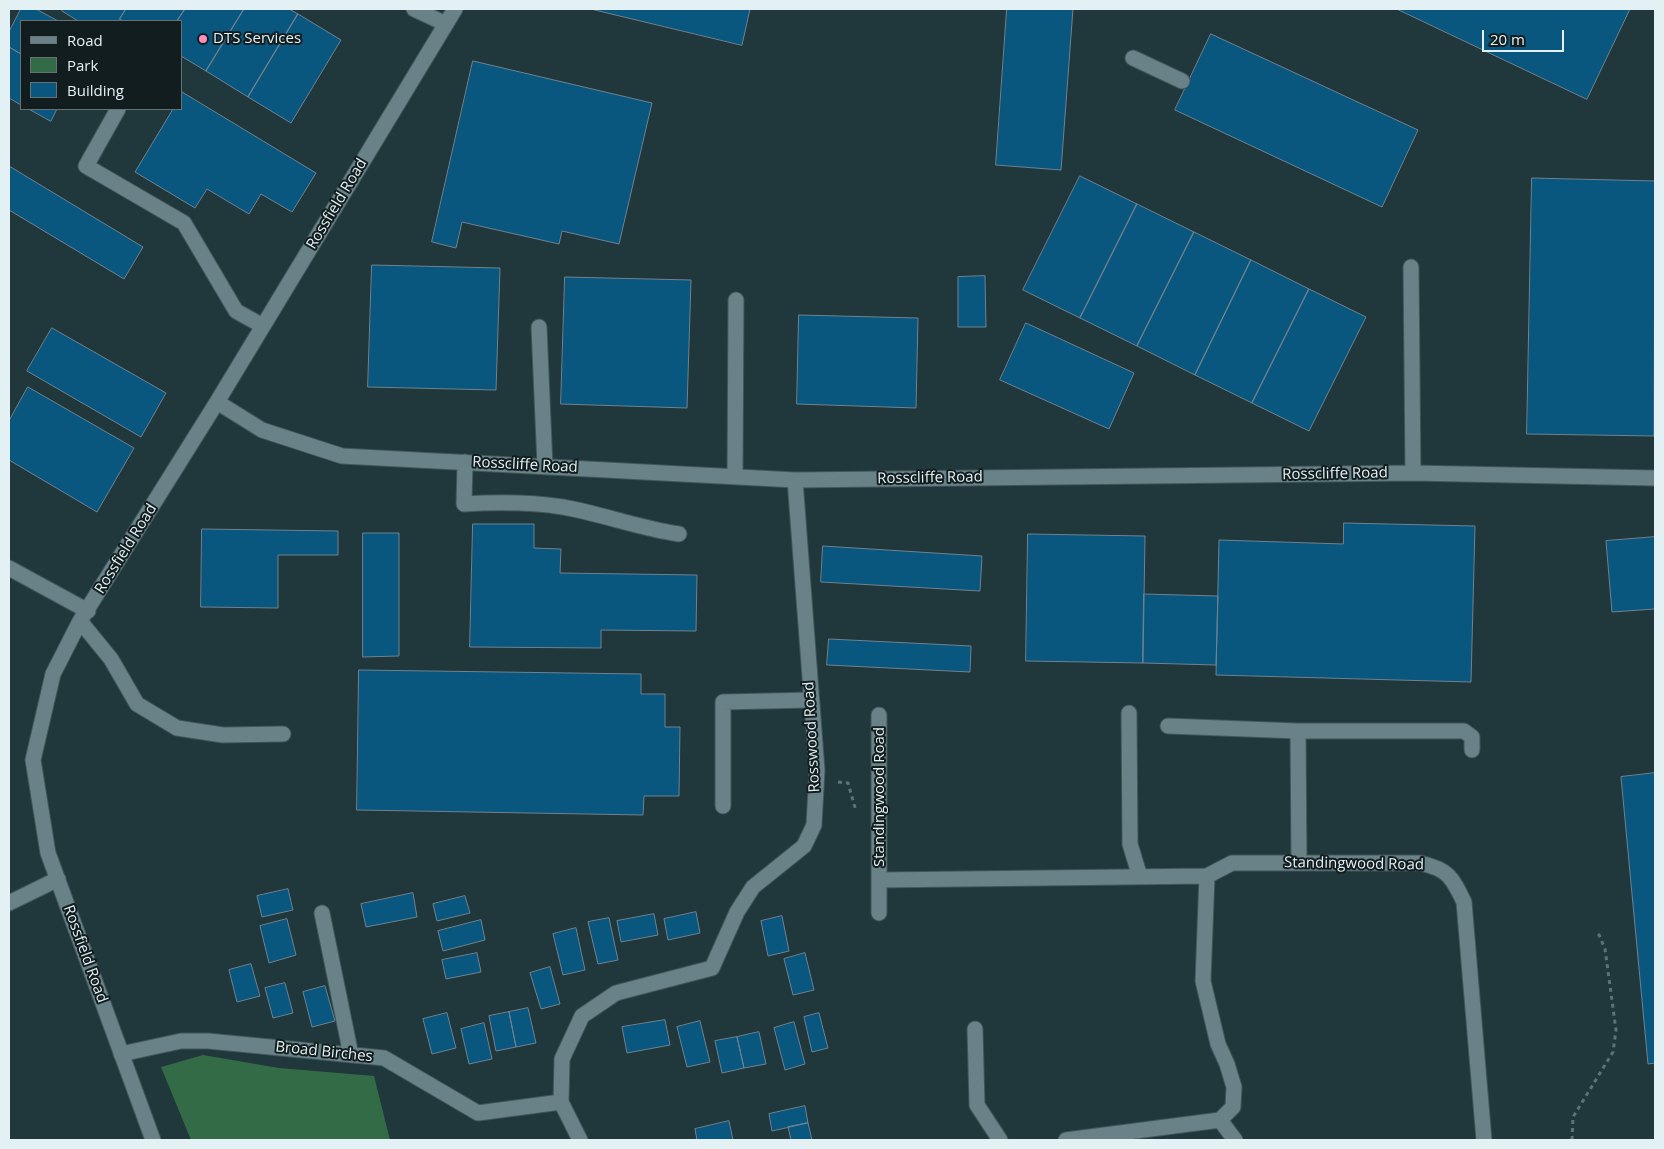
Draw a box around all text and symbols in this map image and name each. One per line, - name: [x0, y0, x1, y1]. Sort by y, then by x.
- legend: [20, 20, 182, 110]
- scale bar: [1484, 20, 1566, 52]
- text: 20 m: [1490, 29, 1525, 49]
- text: Road: [67, 30, 103, 50]
- place label: DTS Services: [213, 30, 301, 48]
- marker: DTS Services: [197, 33, 209, 45]
- text: Park: [67, 55, 98, 75]
- text: Building: [67, 80, 124, 100]
- street label: Rossfield Road: [303, 155, 371, 253]
- street label: Rosscliffe Road: [472, 453, 578, 477]
- street label: Rosscliffe Road: [1282, 464, 1388, 484]
- street label: Rosscliffe Road: [877, 468, 983, 488]
- street label: Rossfield Road: [91, 501, 161, 597]
- street label: Rosswood Road: [800, 681, 824, 793]
- street label: Standingwood Road: [871, 727, 889, 867]
- street label: Standingwood Road: [1284, 854, 1424, 874]
- street label: Rossfield Road: [59, 903, 111, 1005]
- street label: Broad Birches: [274, 1038, 374, 1066]

